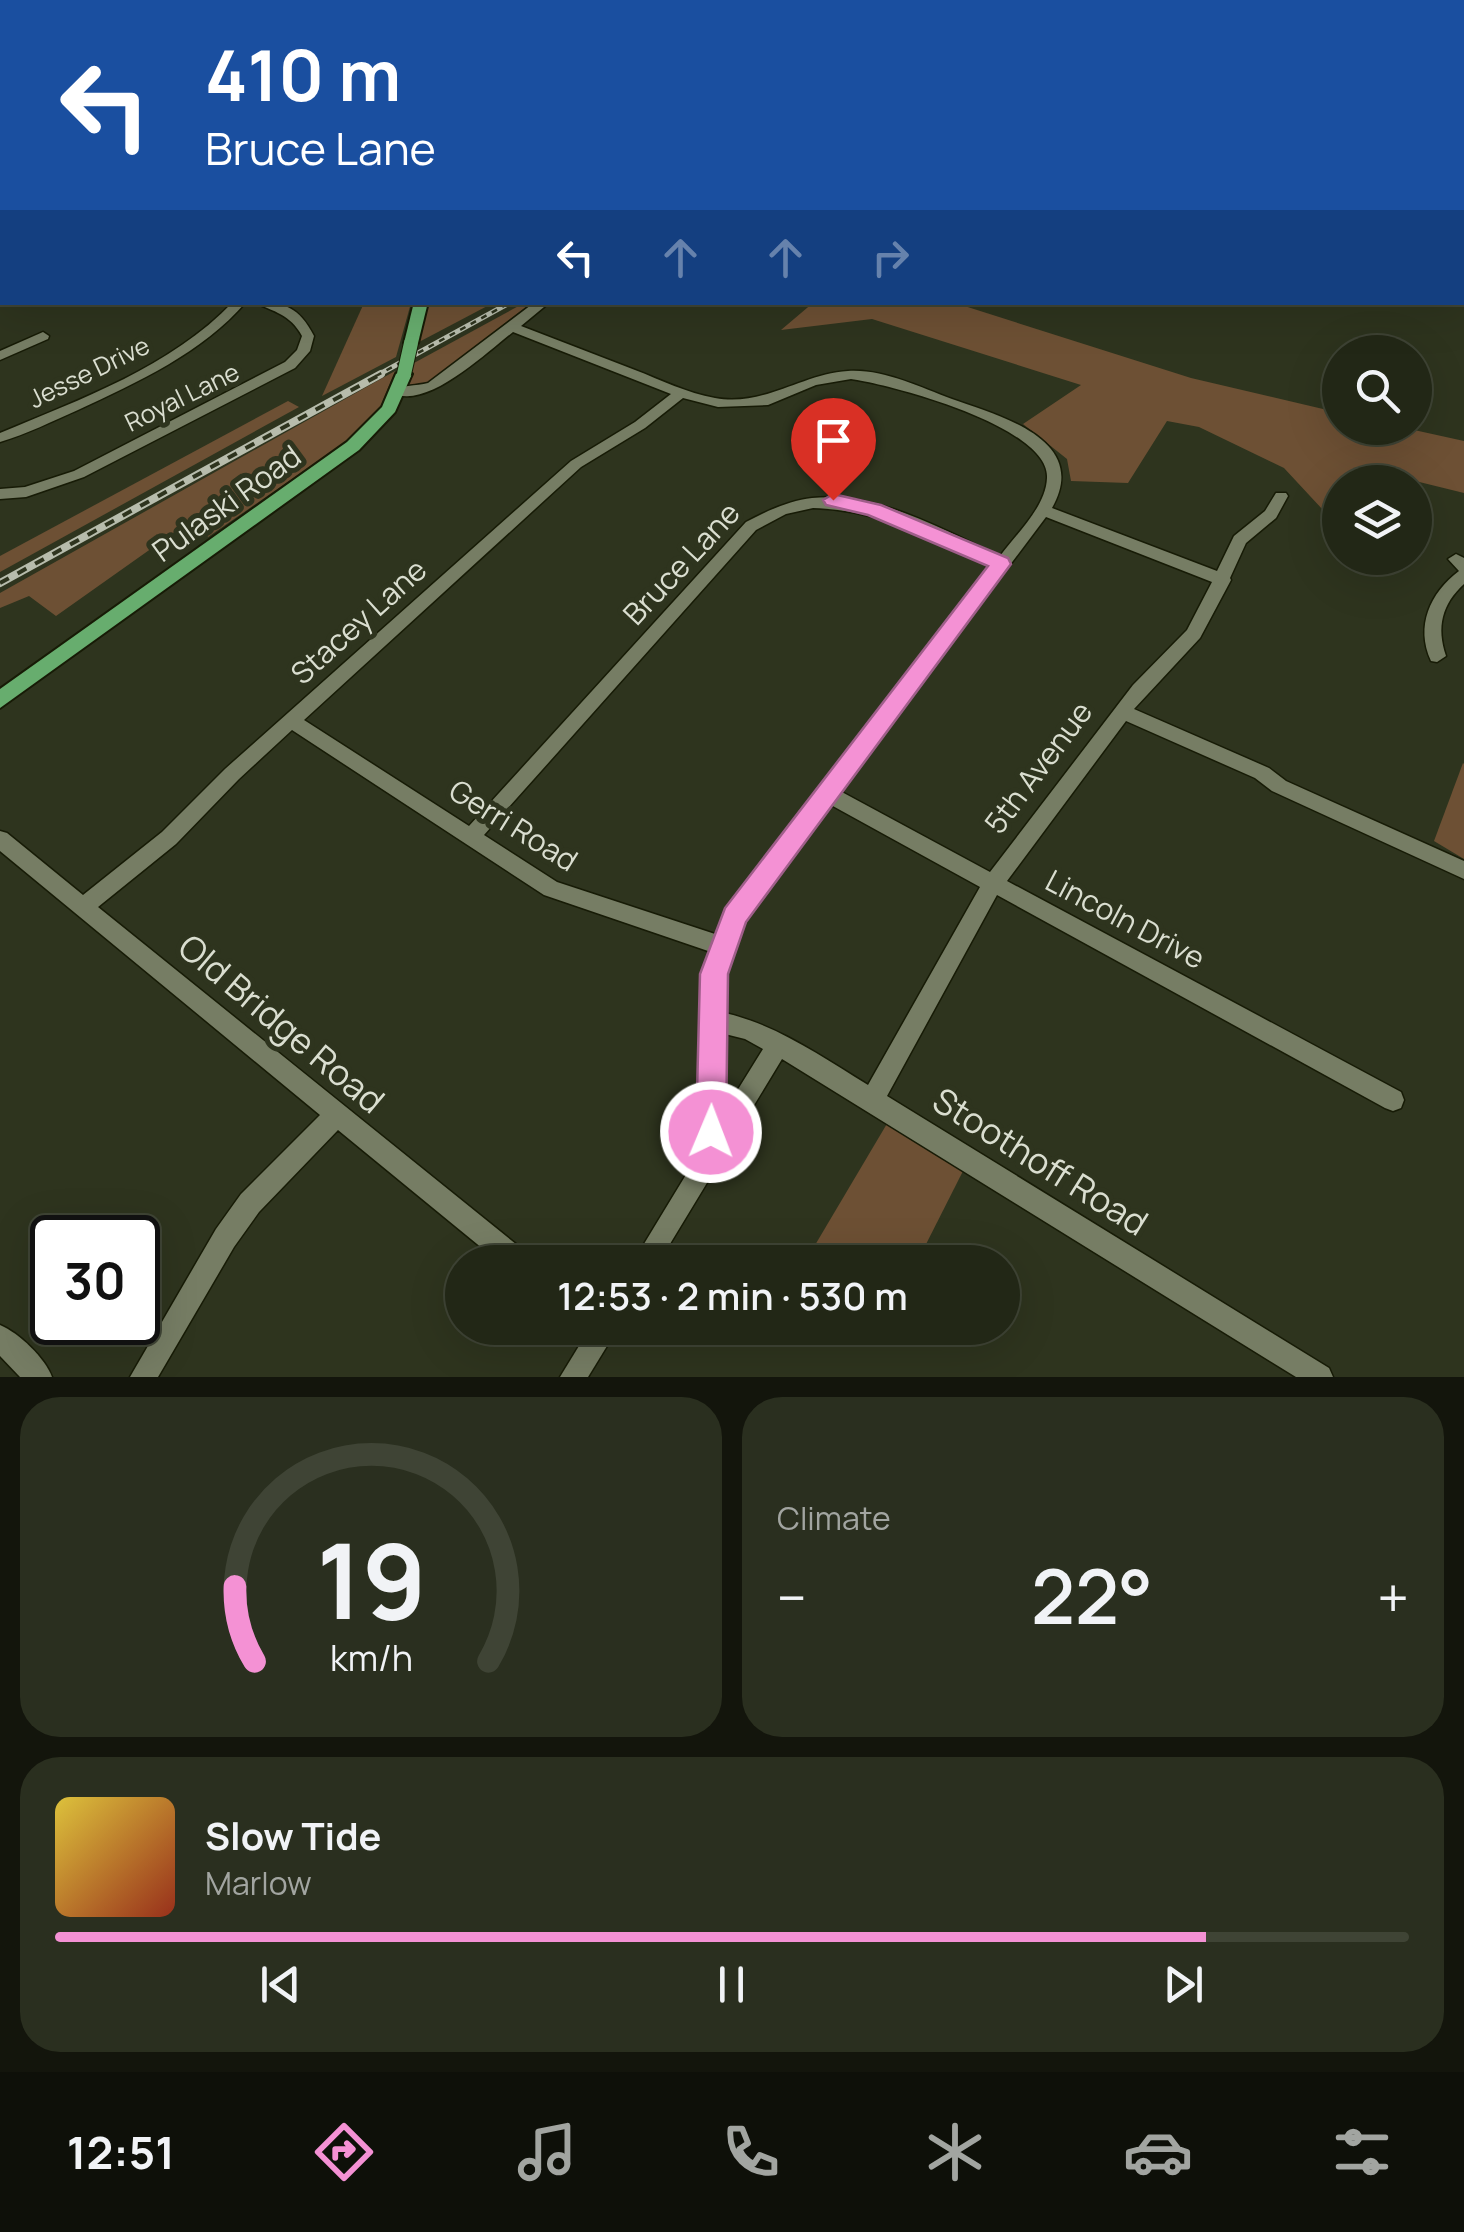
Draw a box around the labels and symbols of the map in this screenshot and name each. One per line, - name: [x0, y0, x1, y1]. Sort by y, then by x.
- street label: Jesse Drive: [22, 327, 155, 416]
- street label: Royal Lane: [119, 354, 245, 439]
- pin: [791, 398, 876, 501]
- street label: Pulaski Road: [144, 435, 309, 571]
- street label: Bruce Lane: [613, 493, 748, 633]
- street label: Stacey Lane: [281, 549, 435, 693]
- street label: 5th Avenue: [975, 693, 1101, 842]
- street label: Gerri Road: [442, 769, 586, 880]
- street label: Lincoln Drive: [1039, 860, 1213, 978]
- street label: Old Bridge Road: [168, 923, 395, 1124]
- street label: Stoothoff Road: [924, 1076, 1157, 1246]
- position arrow: [659, 1080, 763, 1184]
- speed limit sign: 30: [30, 1215, 160, 1345]

